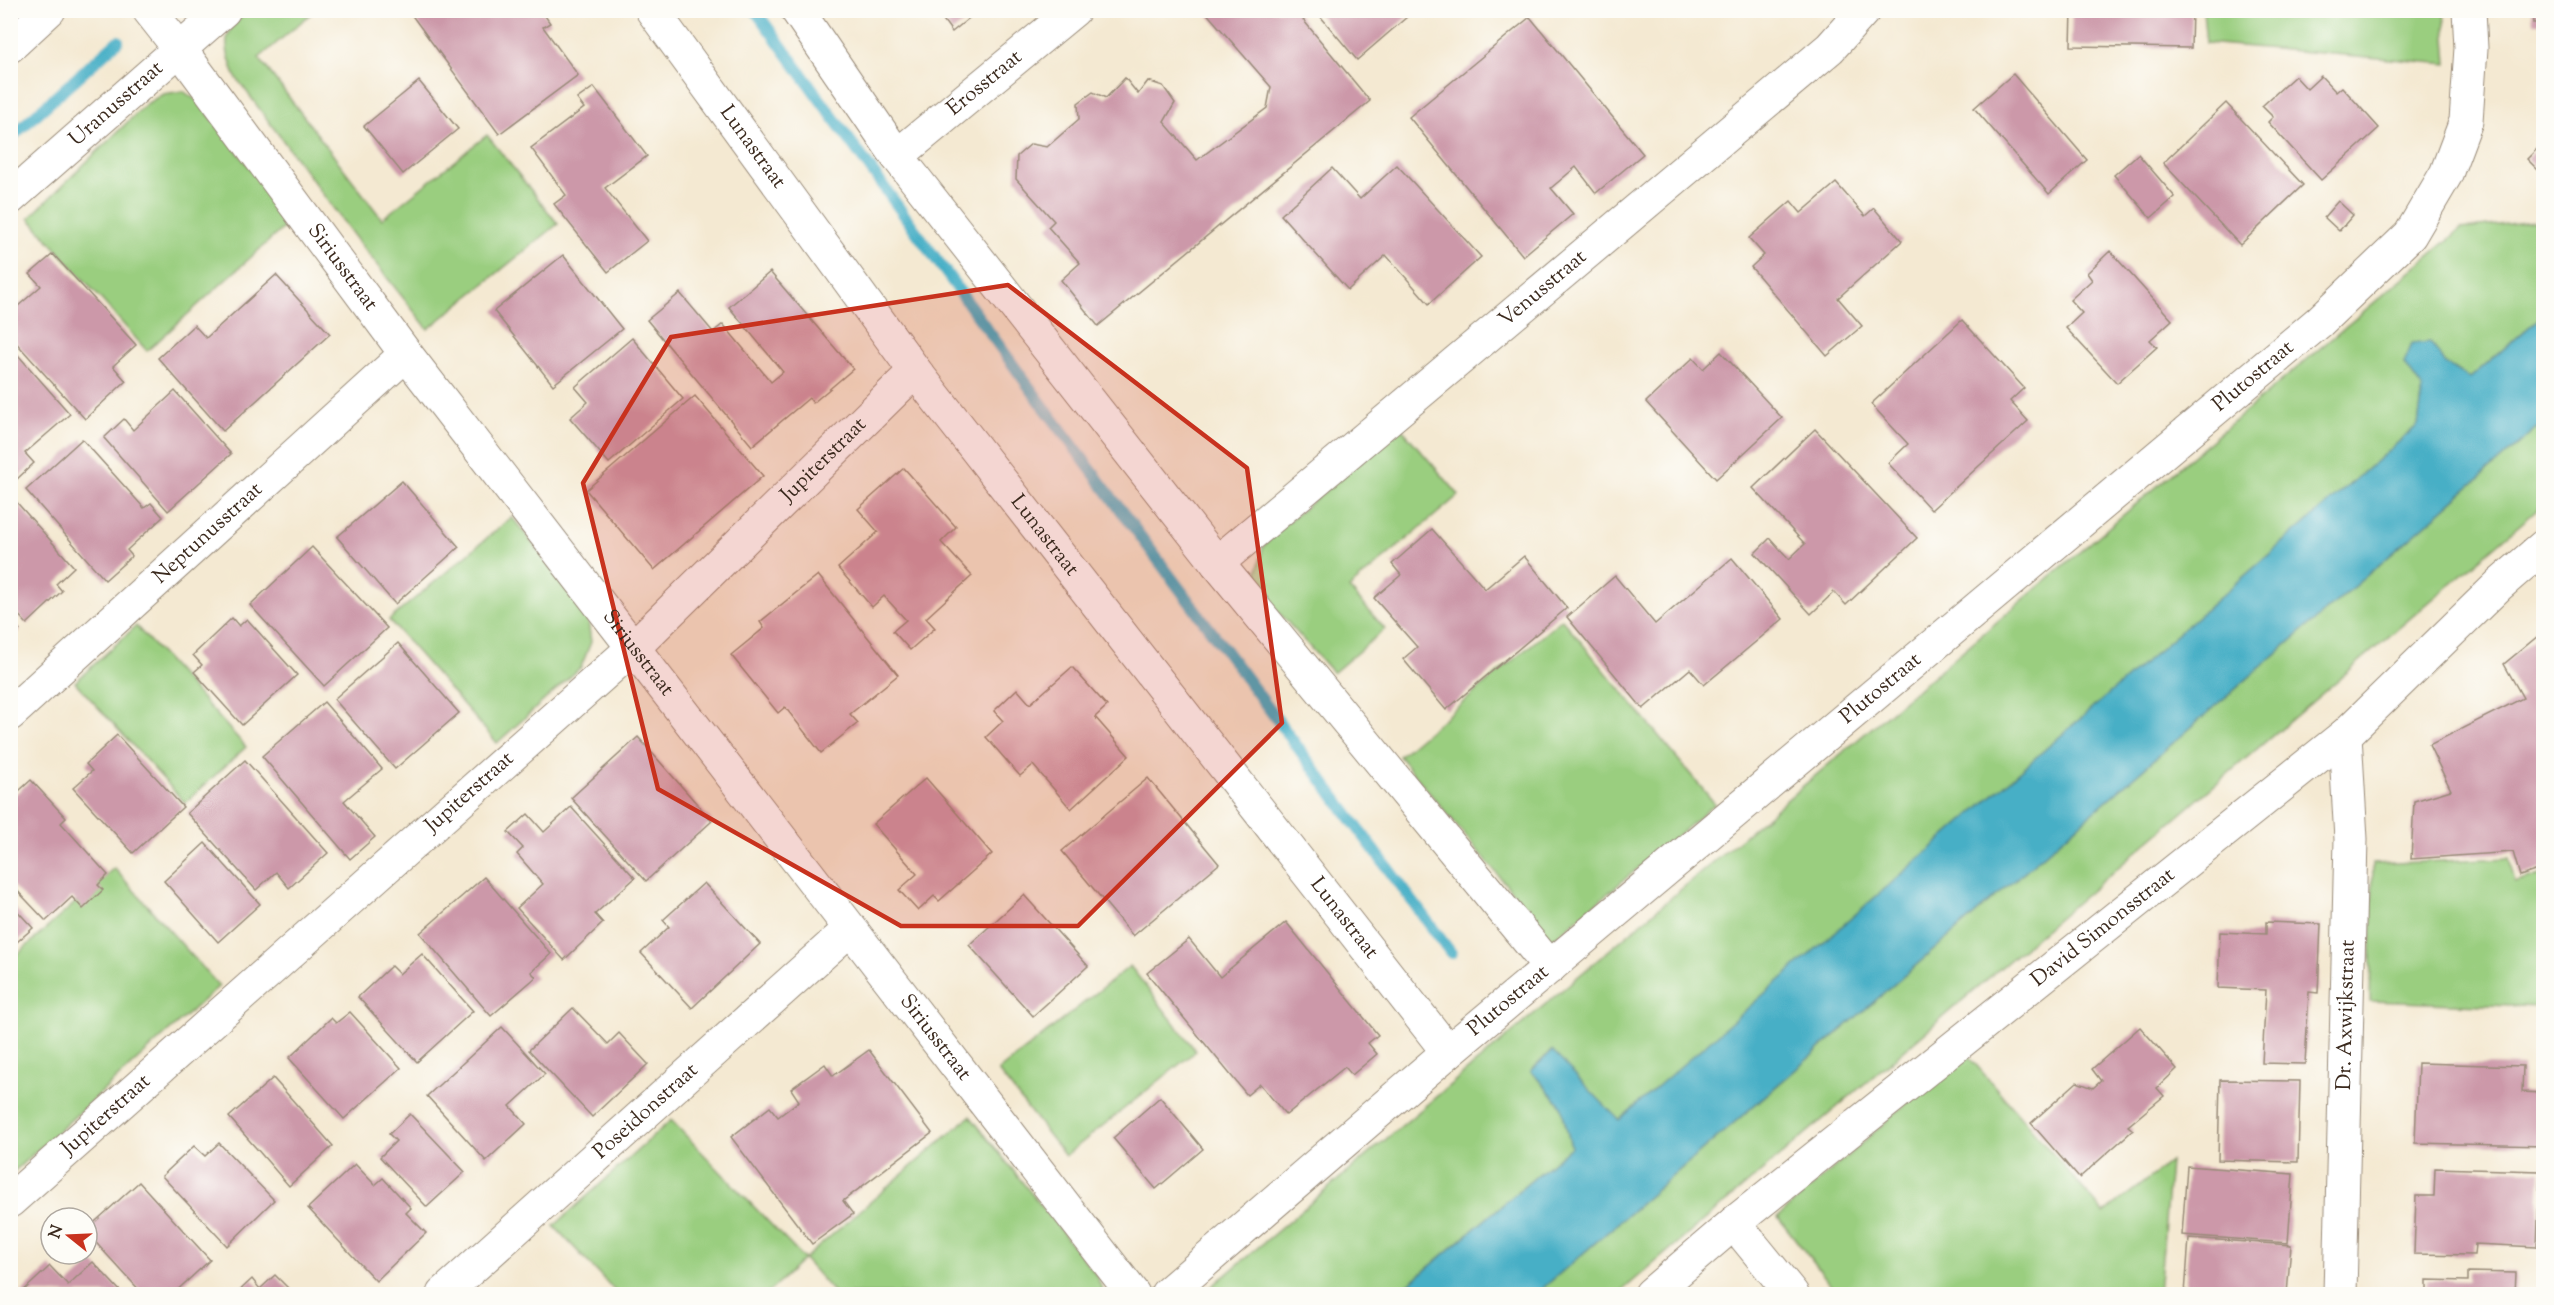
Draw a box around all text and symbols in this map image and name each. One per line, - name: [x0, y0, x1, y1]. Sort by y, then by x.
- street label: Erosstraat: [941, 43, 1029, 124]
- street label: Uranusstraat: [63, 54, 171, 154]
- street label: Lunastraat: [712, 100, 793, 195]
- street label: Siriusstraat: [300, 218, 384, 318]
- street label: Venusstraat: [1493, 243, 1594, 335]
- street label: Plutostraat: [2206, 334, 2301, 420]
- street label: Jupiterstraat: [774, 411, 874, 510]
- street label: Neptunusstraat: [147, 476, 270, 592]
- street label: Lunastraat: [1002, 489, 1086, 583]
- street label: Siriusstraat: [594, 604, 681, 703]
- street label: Plutostraat: [1834, 646, 1928, 732]
- street label: Jupiterstraat: [418, 745, 521, 841]
- street label: David Simonsstraat: [2025, 861, 2182, 995]
- street label: Lunastraat: [1302, 871, 1385, 966]
- street label: Dr. Axwijkstraat: [2330, 939, 2364, 1091]
- street label: Plutostraat: [1461, 958, 1556, 1044]
- street label: Siriusstraat: [892, 988, 978, 1087]
- street label: Poseidonstraat: [587, 1057, 705, 1167]
- street label: Jupiterstraat: [55, 1068, 158, 1164]
- north arrow: [39, 1206, 99, 1266]
- text: N: [44, 1222, 70, 1242]

